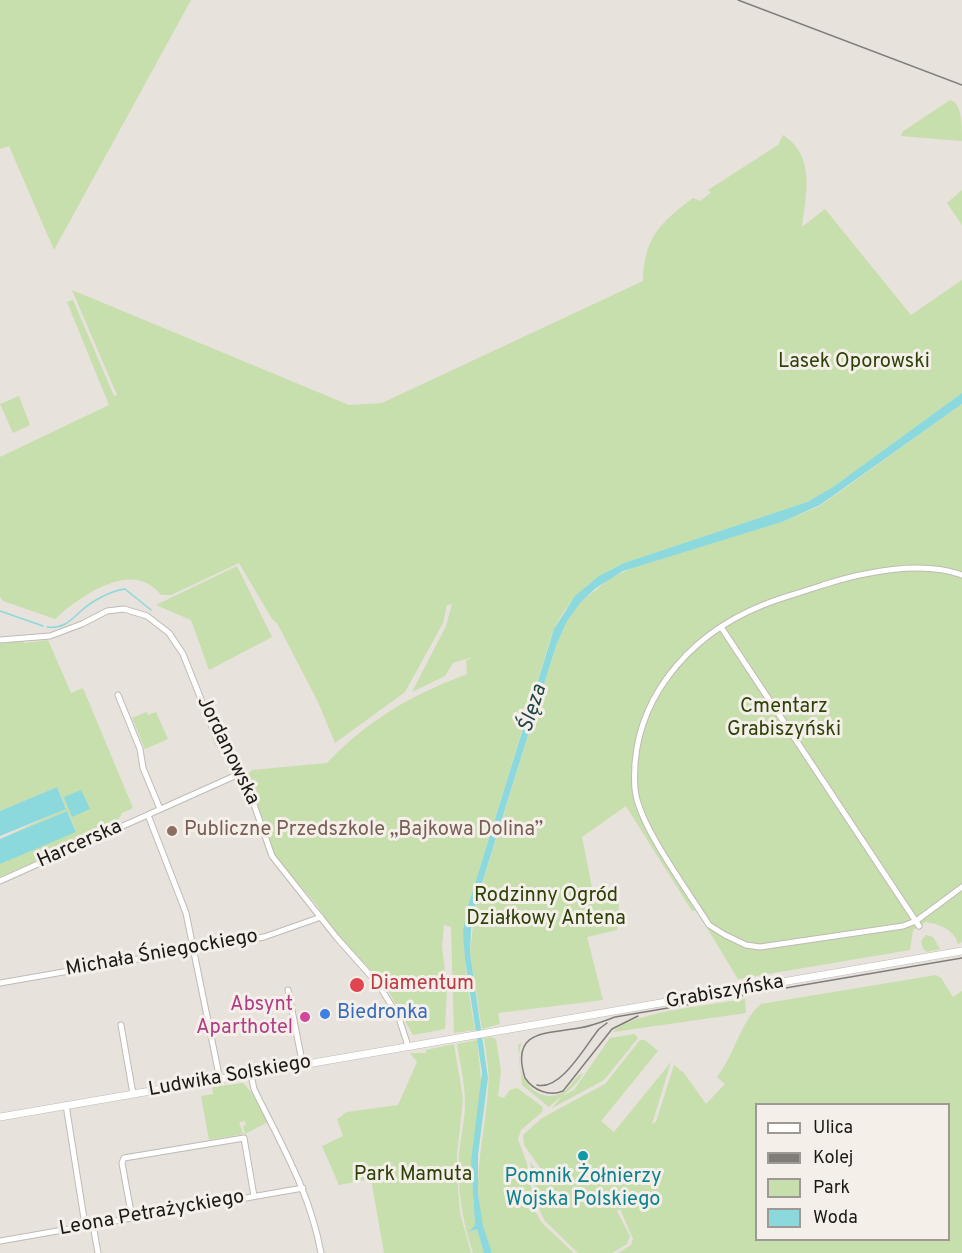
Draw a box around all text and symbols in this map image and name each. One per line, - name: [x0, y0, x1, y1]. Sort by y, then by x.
- park label: Lasek Oporowski: [778, 351, 930, 375]
- water label: Ślęza: [514, 682, 554, 736]
- street label: Jordanowska: [190, 693, 264, 809]
- park label: Cmentarz Grabiszyński: [727, 696, 841, 743]
- street label: Harcerska: [34, 816, 126, 874]
- place label: Publiczne Przedszkole „Bajkowa Dolina”: [184, 819, 543, 843]
- marker: Publiczne Przedszkole „Bajkowa Dolina”: [165, 824, 179, 838]
- park label: Rodzinny Ogród Działkowy Antena: [466, 885, 626, 932]
- street label: Michała Śniegockiego: [64, 925, 260, 983]
- street label: Grabiszyńska: [664, 971, 786, 1015]
- place label: Diamentum: [370, 973, 474, 997]
- marker: Diamentum: [348, 976, 366, 994]
- place label: Absynt Aparthotel: [196, 994, 293, 1041]
- place label: Biedronka: [337, 1002, 428, 1026]
- marker: Biedronka: [318, 1007, 332, 1021]
- marker: Absynt Aparthotel: [298, 1010, 312, 1024]
- street label: Ludwika Solskiego: [147, 1051, 313, 1103]
- legend: [755, 1103, 950, 1241]
- text: Ulica: [813, 1117, 853, 1140]
- text: Kolej: [813, 1147, 853, 1170]
- marker: Pomnik Żołnierzy Wojska Polskiego: [576, 1149, 590, 1163]
- park label: Park Mamuta: [354, 1164, 472, 1188]
- place label: Pomnik Żołnierzy Wojska Polskiego: [505, 1166, 661, 1213]
- text: Park: [813, 1177, 850, 1200]
- street label: Leona Petrażyckiego: [58, 1186, 246, 1242]
- text: Woda: [813, 1207, 858, 1230]

